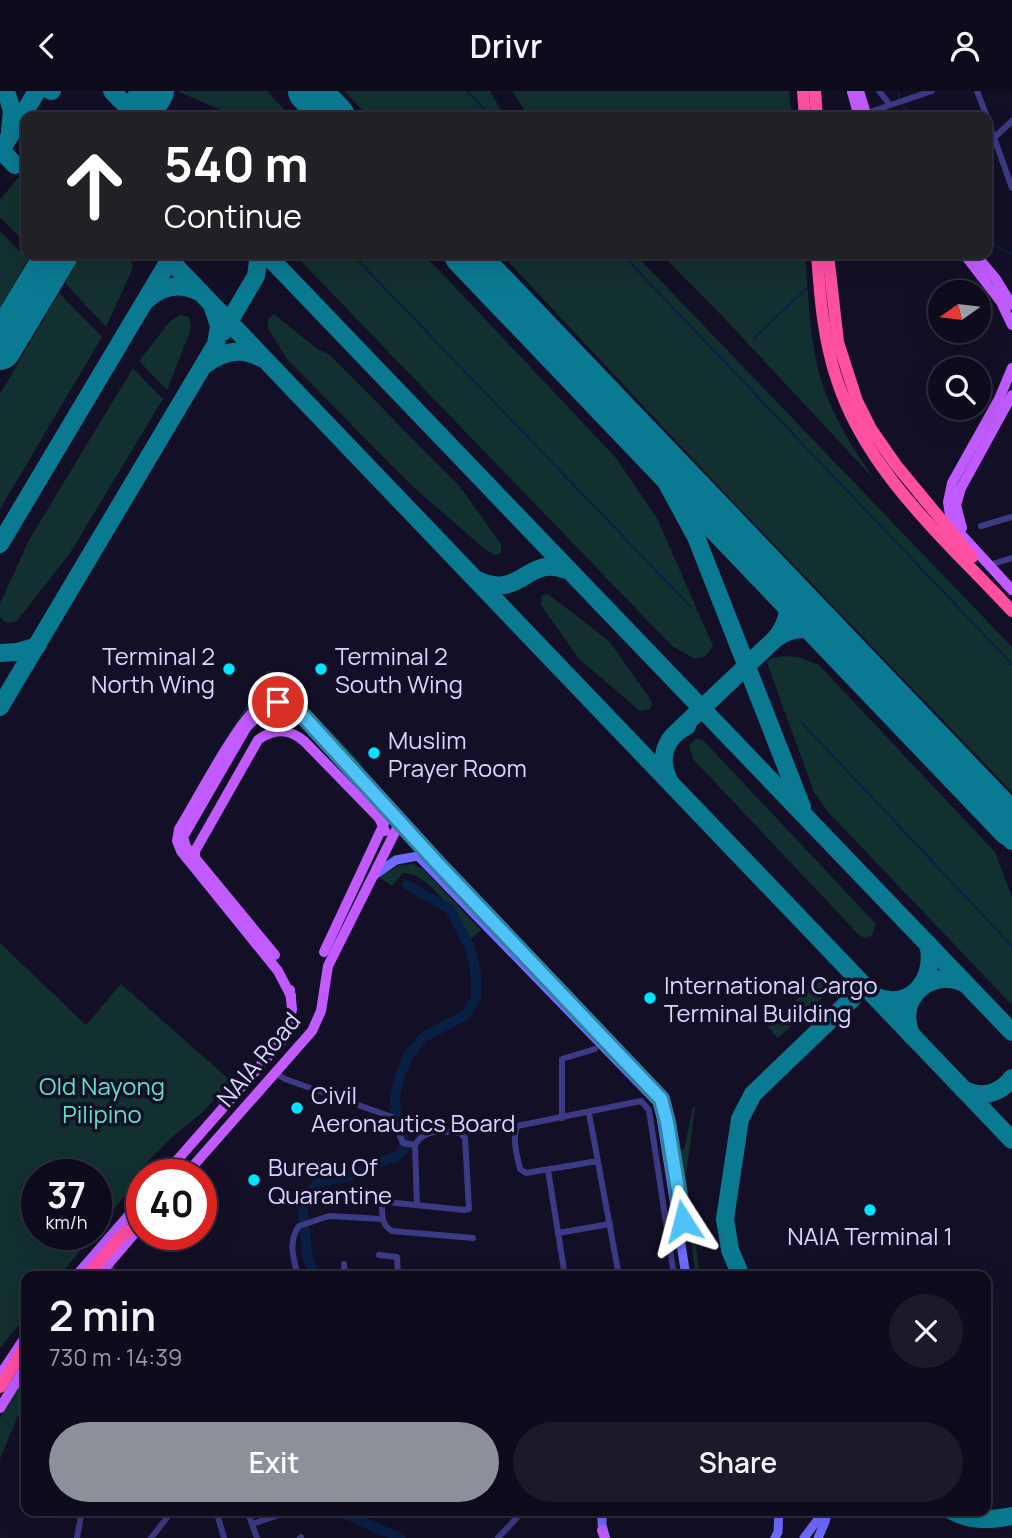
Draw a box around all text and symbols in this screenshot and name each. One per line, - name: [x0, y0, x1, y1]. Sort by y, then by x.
- text: Drivr: [470, 24, 542, 68]
- icon: back: [28, 27, 66, 65]
- icon: person: [946, 27, 984, 65]
- text: 540 m: [164, 130, 309, 197]
- icon: ahead: [49, 140, 140, 231]
- text: Continue: [164, 194, 302, 238]
- north arrow: [928, 280, 990, 343]
- map controls: [928, 280, 991, 420]
- button: search: [928, 357, 991, 420]
- place label: Terminal 2 North Wing: [91, 639, 215, 700]
- place label: Terminal 2 South Wing: [335, 639, 463, 700]
- marker: Terminal 2 North Wing: [221, 661, 237, 677]
- marker: Terminal 2 South Wing: [313, 661, 329, 677]
- pin: [248, 672, 308, 732]
- icon: arrive: [259, 683, 297, 721]
- place label: Muslim Prayer Room: [388, 723, 527, 784]
- marker: Muslim Prayer Room: [366, 745, 382, 761]
- place label: International Cargo Terminal Building: [664, 968, 878, 1029]
- marker: International Cargo Terminal Building: [642, 990, 658, 1006]
- street label: NAIA Road: [209, 1005, 307, 1113]
- park label: Old Nayong Pilipino: [39, 1069, 165, 1130]
- place label: Civil Aeronautics Board: [311, 1078, 515, 1139]
- marker: Civil Aeronautics Board: [289, 1100, 305, 1116]
- place label: Bureau Of Quarantine: [268, 1150, 392, 1211]
- speed limit sign: 40: [126, 1159, 217, 1250]
- text: 37: [47, 1171, 86, 1219]
- marker: Bureau Of Quarantine: [246, 1172, 262, 1188]
- position arrow: [646, 1184, 720, 1258]
- marker: NAIA Terminal 1: [862, 1202, 878, 1218]
- text: km/h: [46, 1210, 87, 1234]
- place label: NAIA Terminal 1: [787, 1219, 953, 1252]
- text: 2 min: [49, 1286, 156, 1344]
- button: close: [889, 1294, 963, 1368]
- text: 730 m · 14:39: [49, 1341, 182, 1373]
- button: Exit: [49, 1422, 499, 1502]
- button: Share: [513, 1422, 963, 1502]

